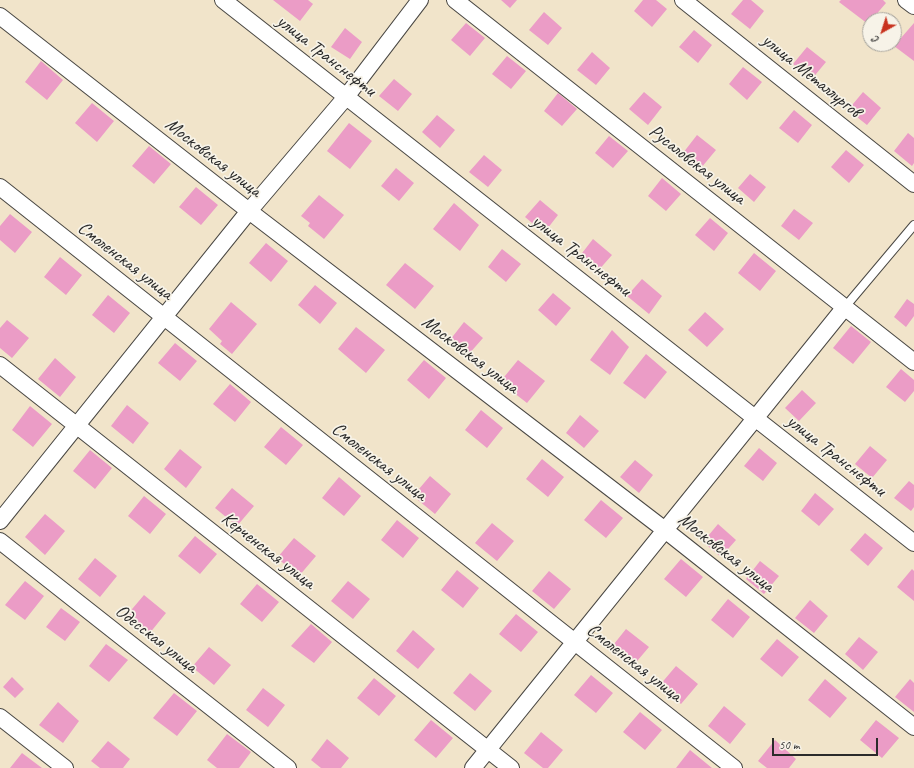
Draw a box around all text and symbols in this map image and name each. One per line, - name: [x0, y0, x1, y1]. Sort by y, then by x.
- street label: улица Транснефти: [272, 10, 380, 102]
- north arrow: [862, 12, 902, 52]
- street label: улица Металлургов: [757, 29, 865, 123]
- text: С: [869, 33, 882, 48]
- street label: Московская улица: [160, 113, 266, 203]
- street label: Русаловская улица: [644, 120, 750, 210]
- street label: улица Транснефти: [527, 210, 635, 302]
- street label: Смоленская улица: [73, 217, 177, 305]
- street label: Московская улица: [417, 311, 523, 399]
- street label: улица Транснефти: [782, 410, 890, 502]
- street label: Смоленская улица: [327, 418, 431, 506]
- street label: Керченская улица: [217, 507, 319, 595]
- street label: Московская улица: [673, 508, 779, 598]
- street label: Одесская улица: [110, 600, 202, 678]
- street label: Смоленская улица: [582, 619, 686, 707]
- scale bar: [774, 730, 880, 756]
- text: 50 m: [779, 737, 799, 753]

